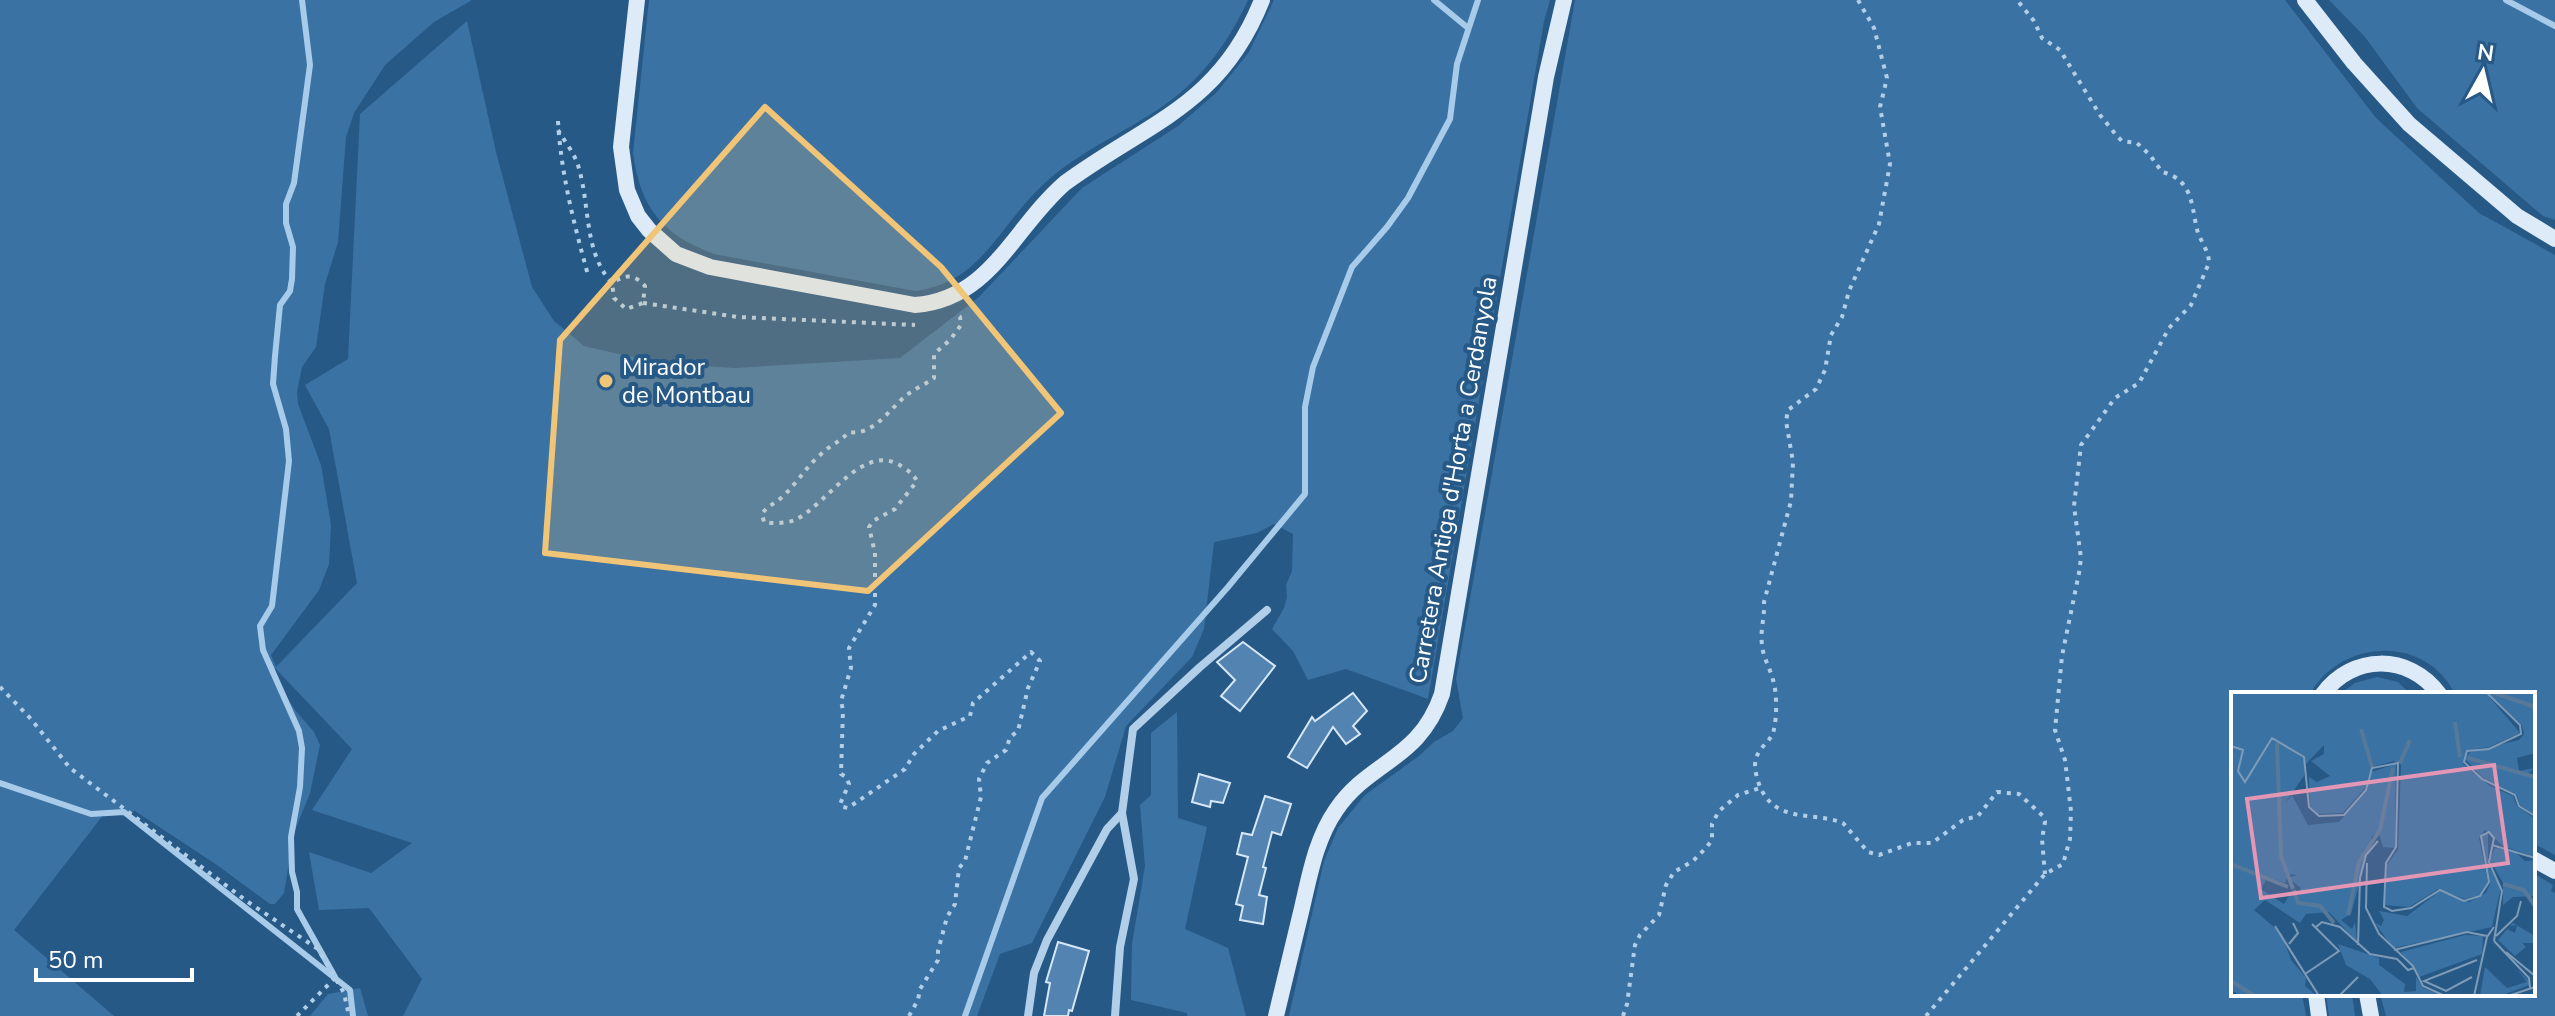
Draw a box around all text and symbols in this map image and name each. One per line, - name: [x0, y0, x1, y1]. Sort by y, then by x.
- north arrow: [2443, 32, 2523, 112]
- text: N: [2475, 37, 2496, 69]
- street label: Carretera Antiga d'Horta a Cerdanyola: [1401, 274, 1505, 686]
- place label: Mirador de Montbau: [622, 351, 751, 411]
- marker: Mirador de Montbau: [597, 372, 615, 390]
- inset map: [2231, 692, 2535, 996]
- scale bar: [36, 932, 192, 982]
- text: 50 m: [48, 944, 104, 976]

